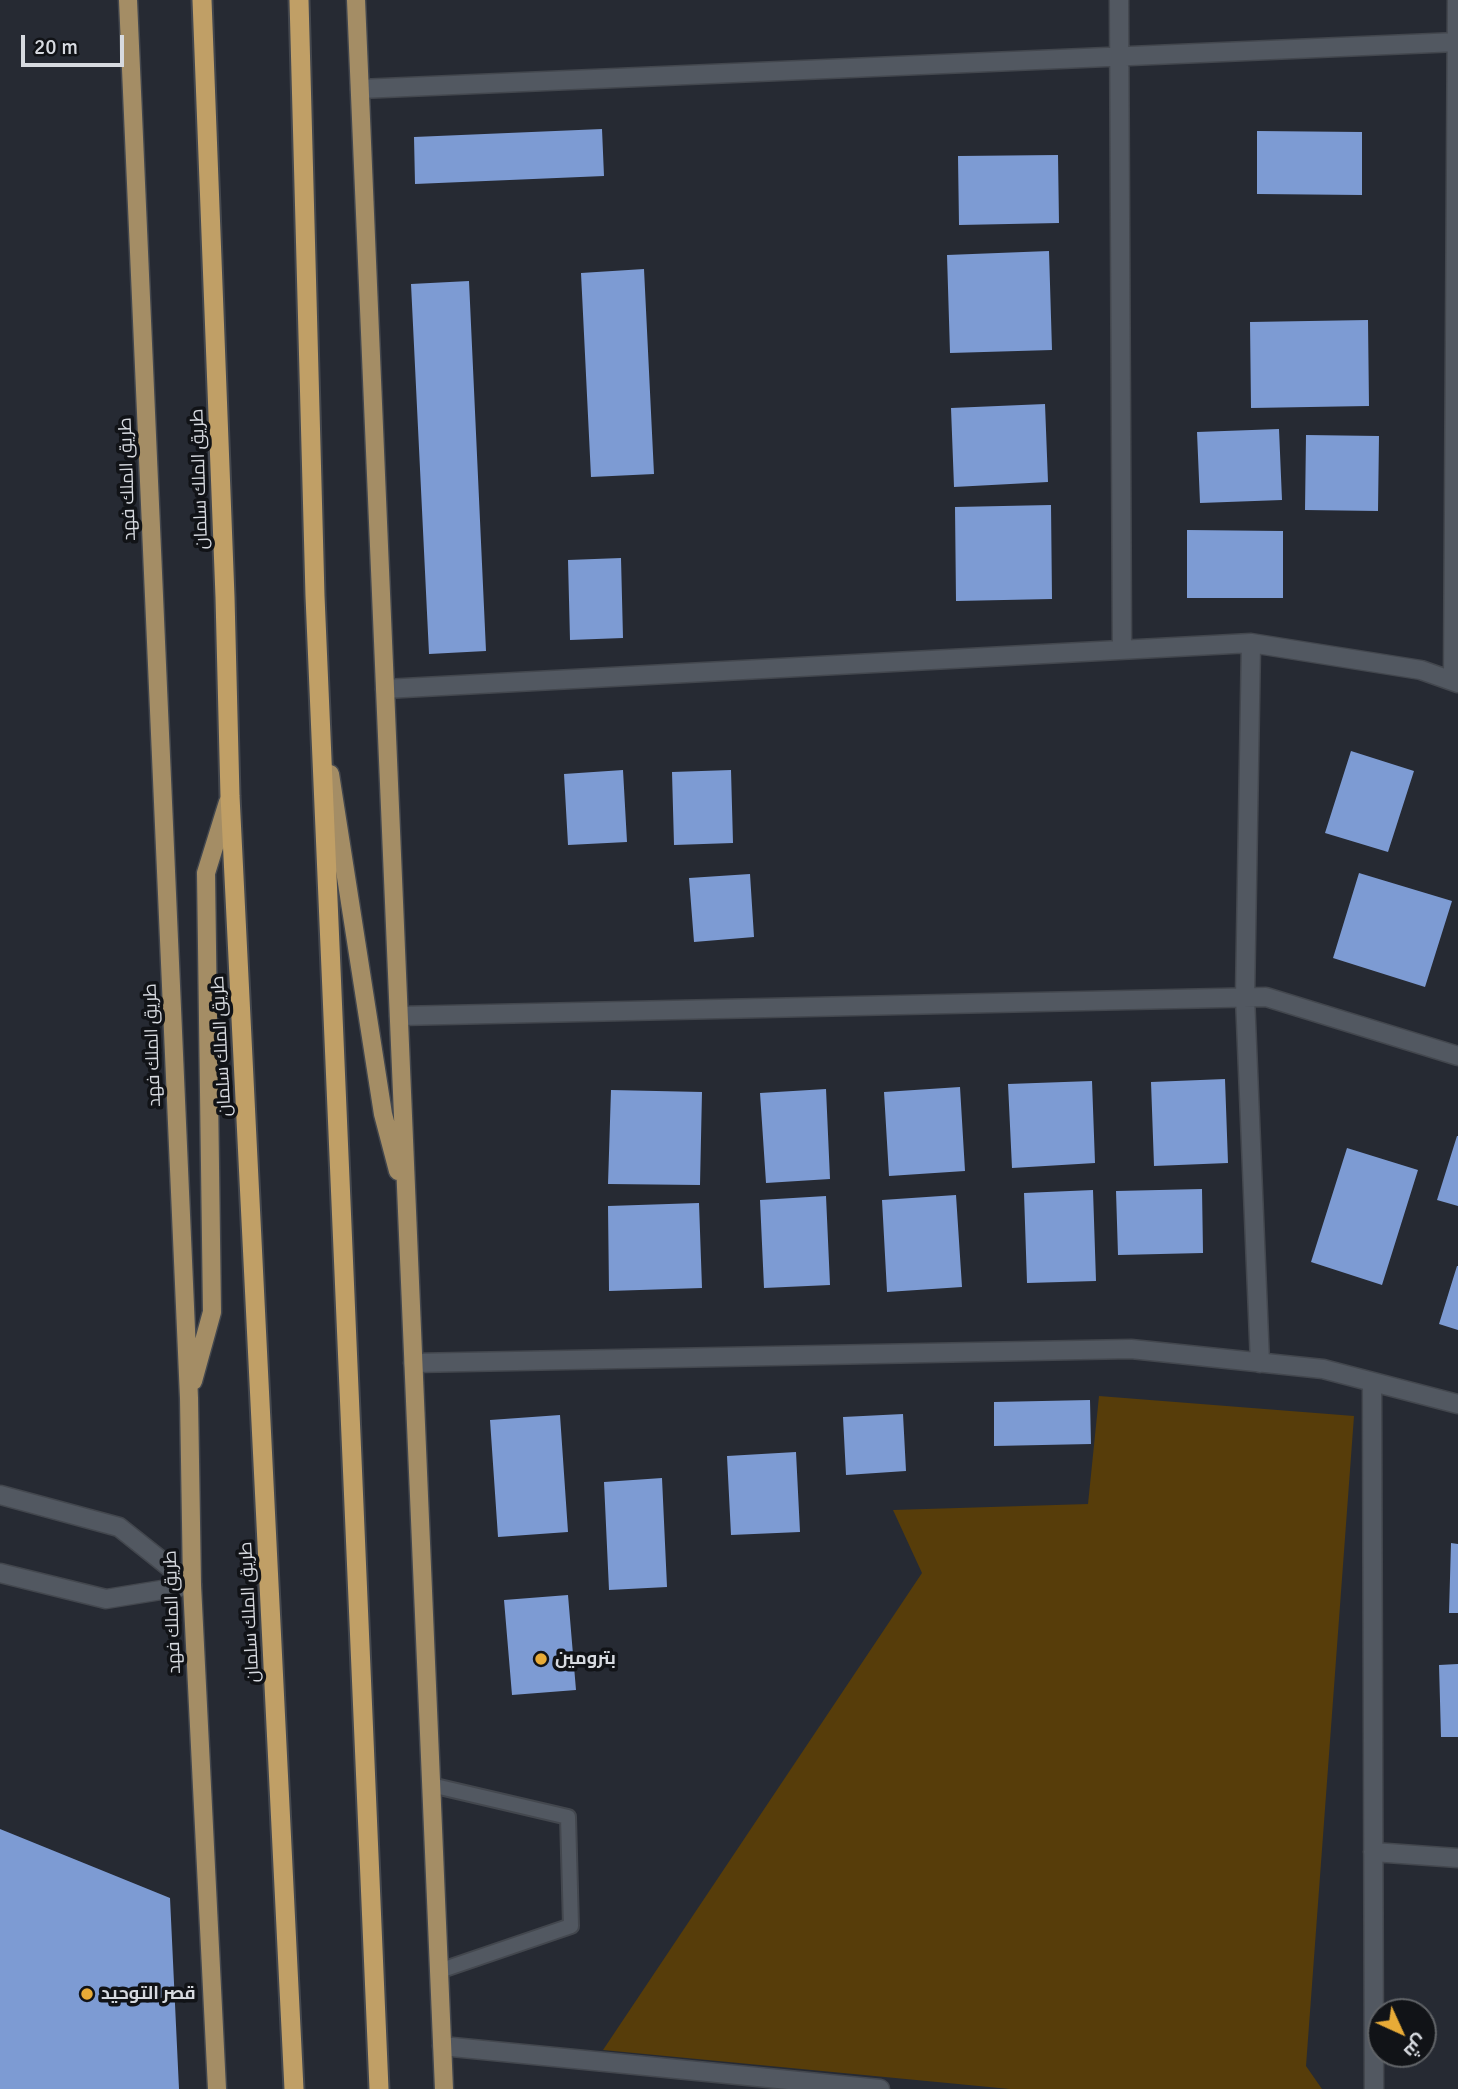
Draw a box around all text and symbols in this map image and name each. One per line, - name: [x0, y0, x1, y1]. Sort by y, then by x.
- scale bar: [24, 21, 128, 65]
- text: 20 m: [34, 34, 78, 60]
- street label: طريق الملك سلمان: [187, 408, 213, 550]
- street label: طريق الملك فهد: [115, 417, 141, 541]
- street label: طريق الملك سلمان: [208, 975, 236, 1117]
- street label: طريق الملك فهد: [140, 983, 166, 1107]
- street label: طريق الملك سلمان: [236, 1541, 264, 1683]
- street label: طريق الملك فهد: [160, 1550, 186, 1674]
- place label: بترومين: [555, 1648, 616, 1670]
- marker: بترومين: [533, 1651, 549, 1667]
- place label: قصر التوحيد: [101, 1983, 196, 2005]
- marker: قصر التوحيد: [79, 1986, 95, 2002]
- north arrow: [1367, 1998, 1437, 2068]
- text: ش: [1398, 2029, 1433, 2064]

